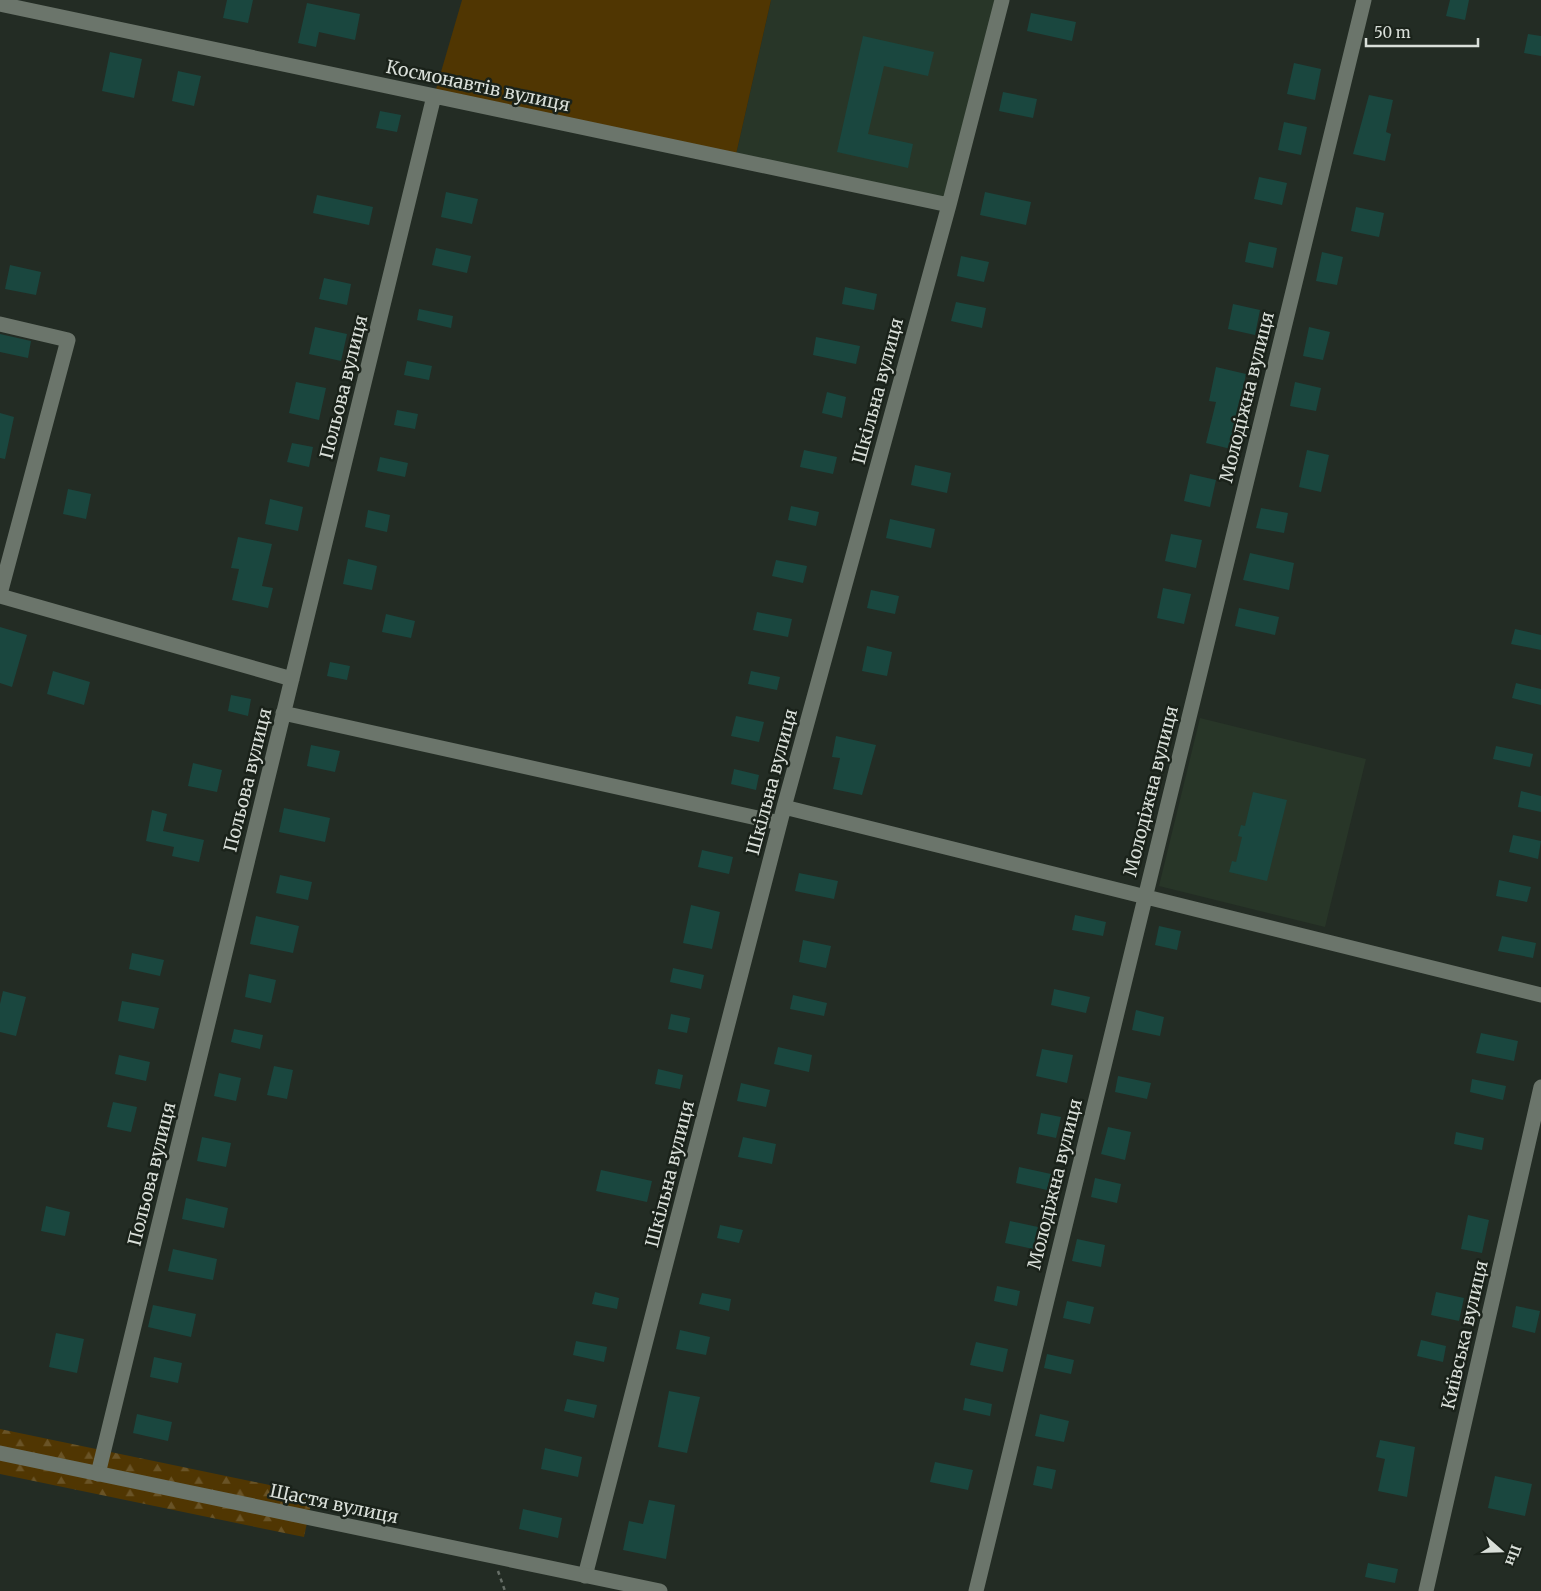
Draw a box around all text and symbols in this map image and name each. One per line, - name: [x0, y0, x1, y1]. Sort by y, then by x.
- scale bar: [1366, 15, 1478, 47]
- text: 50 m: [1374, 23, 1411, 42]
- street label: Космонавтів вулиця: [384, 55, 572, 116]
- street label: Молодіжна вулиця: [1214, 309, 1279, 485]
- street label: Польова вулиця: [315, 312, 373, 461]
- street label: Шкільна вулиця: [847, 315, 908, 467]
- street label: Молодіжна вулиця: [1118, 703, 1183, 879]
- street label: Польова вулиця: [219, 705, 277, 854]
- street label: Шкільна вулиця: [741, 706, 802, 858]
- street label: Молодіжна вулиця: [1022, 1096, 1087, 1272]
- street label: Шкільна вулиця: [640, 1098, 699, 1250]
- street label: Польова вулиця: [123, 1099, 181, 1248]
- street label: Київська вулиця: [1436, 1258, 1493, 1412]
- street label: Щастя вулиця: [267, 1479, 401, 1528]
- north arrow: [1476, 1526, 1526, 1576]
- text: Пн: [1501, 1542, 1525, 1569]

